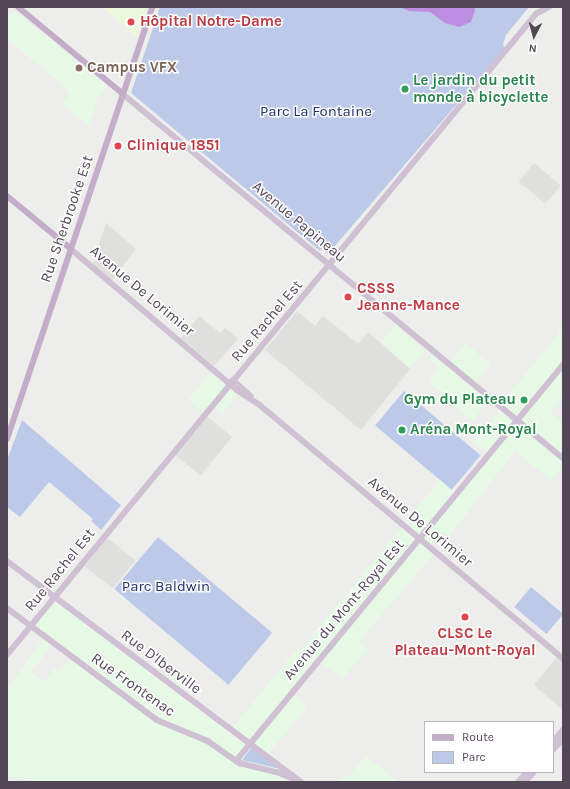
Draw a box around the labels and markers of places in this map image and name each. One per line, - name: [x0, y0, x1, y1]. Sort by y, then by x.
- place label: Hôpital Notre-Dame: [140, 13, 282, 31]
- marker: Hôpital Notre-Dame: [125, 16, 137, 28]
- place label: Campus VFX: [87, 59, 177, 77]
- marker: Campus VFX: [74, 63, 84, 73]
- place label: Le jardin du petit monde à bicyclette: [413, 71, 548, 106]
- marker: Le jardin du petit monde à bicyclette: [400, 84, 410, 94]
- place label: Clinique 1851: [127, 137, 220, 155]
- marker: Clinique 1851: [112, 140, 124, 152]
- place label: CSSS Jeanne-Mance: [357, 279, 460, 314]
- marker: CSSS Jeanne-Mance: [342, 291, 354, 303]
- place label: Gym du Plateau: [404, 391, 516, 409]
- marker: Gym du Plateau: [519, 395, 529, 405]
- place label: Aréna Mont-Royal: [410, 421, 537, 439]
- marker: Aréna Mont-Royal: [397, 425, 407, 435]
- marker: CLSC Le Plateau-Mont-Royal: [459, 611, 471, 623]
- place label: CLSC Le Plateau-Mont-Royal: [394, 624, 536, 659]

